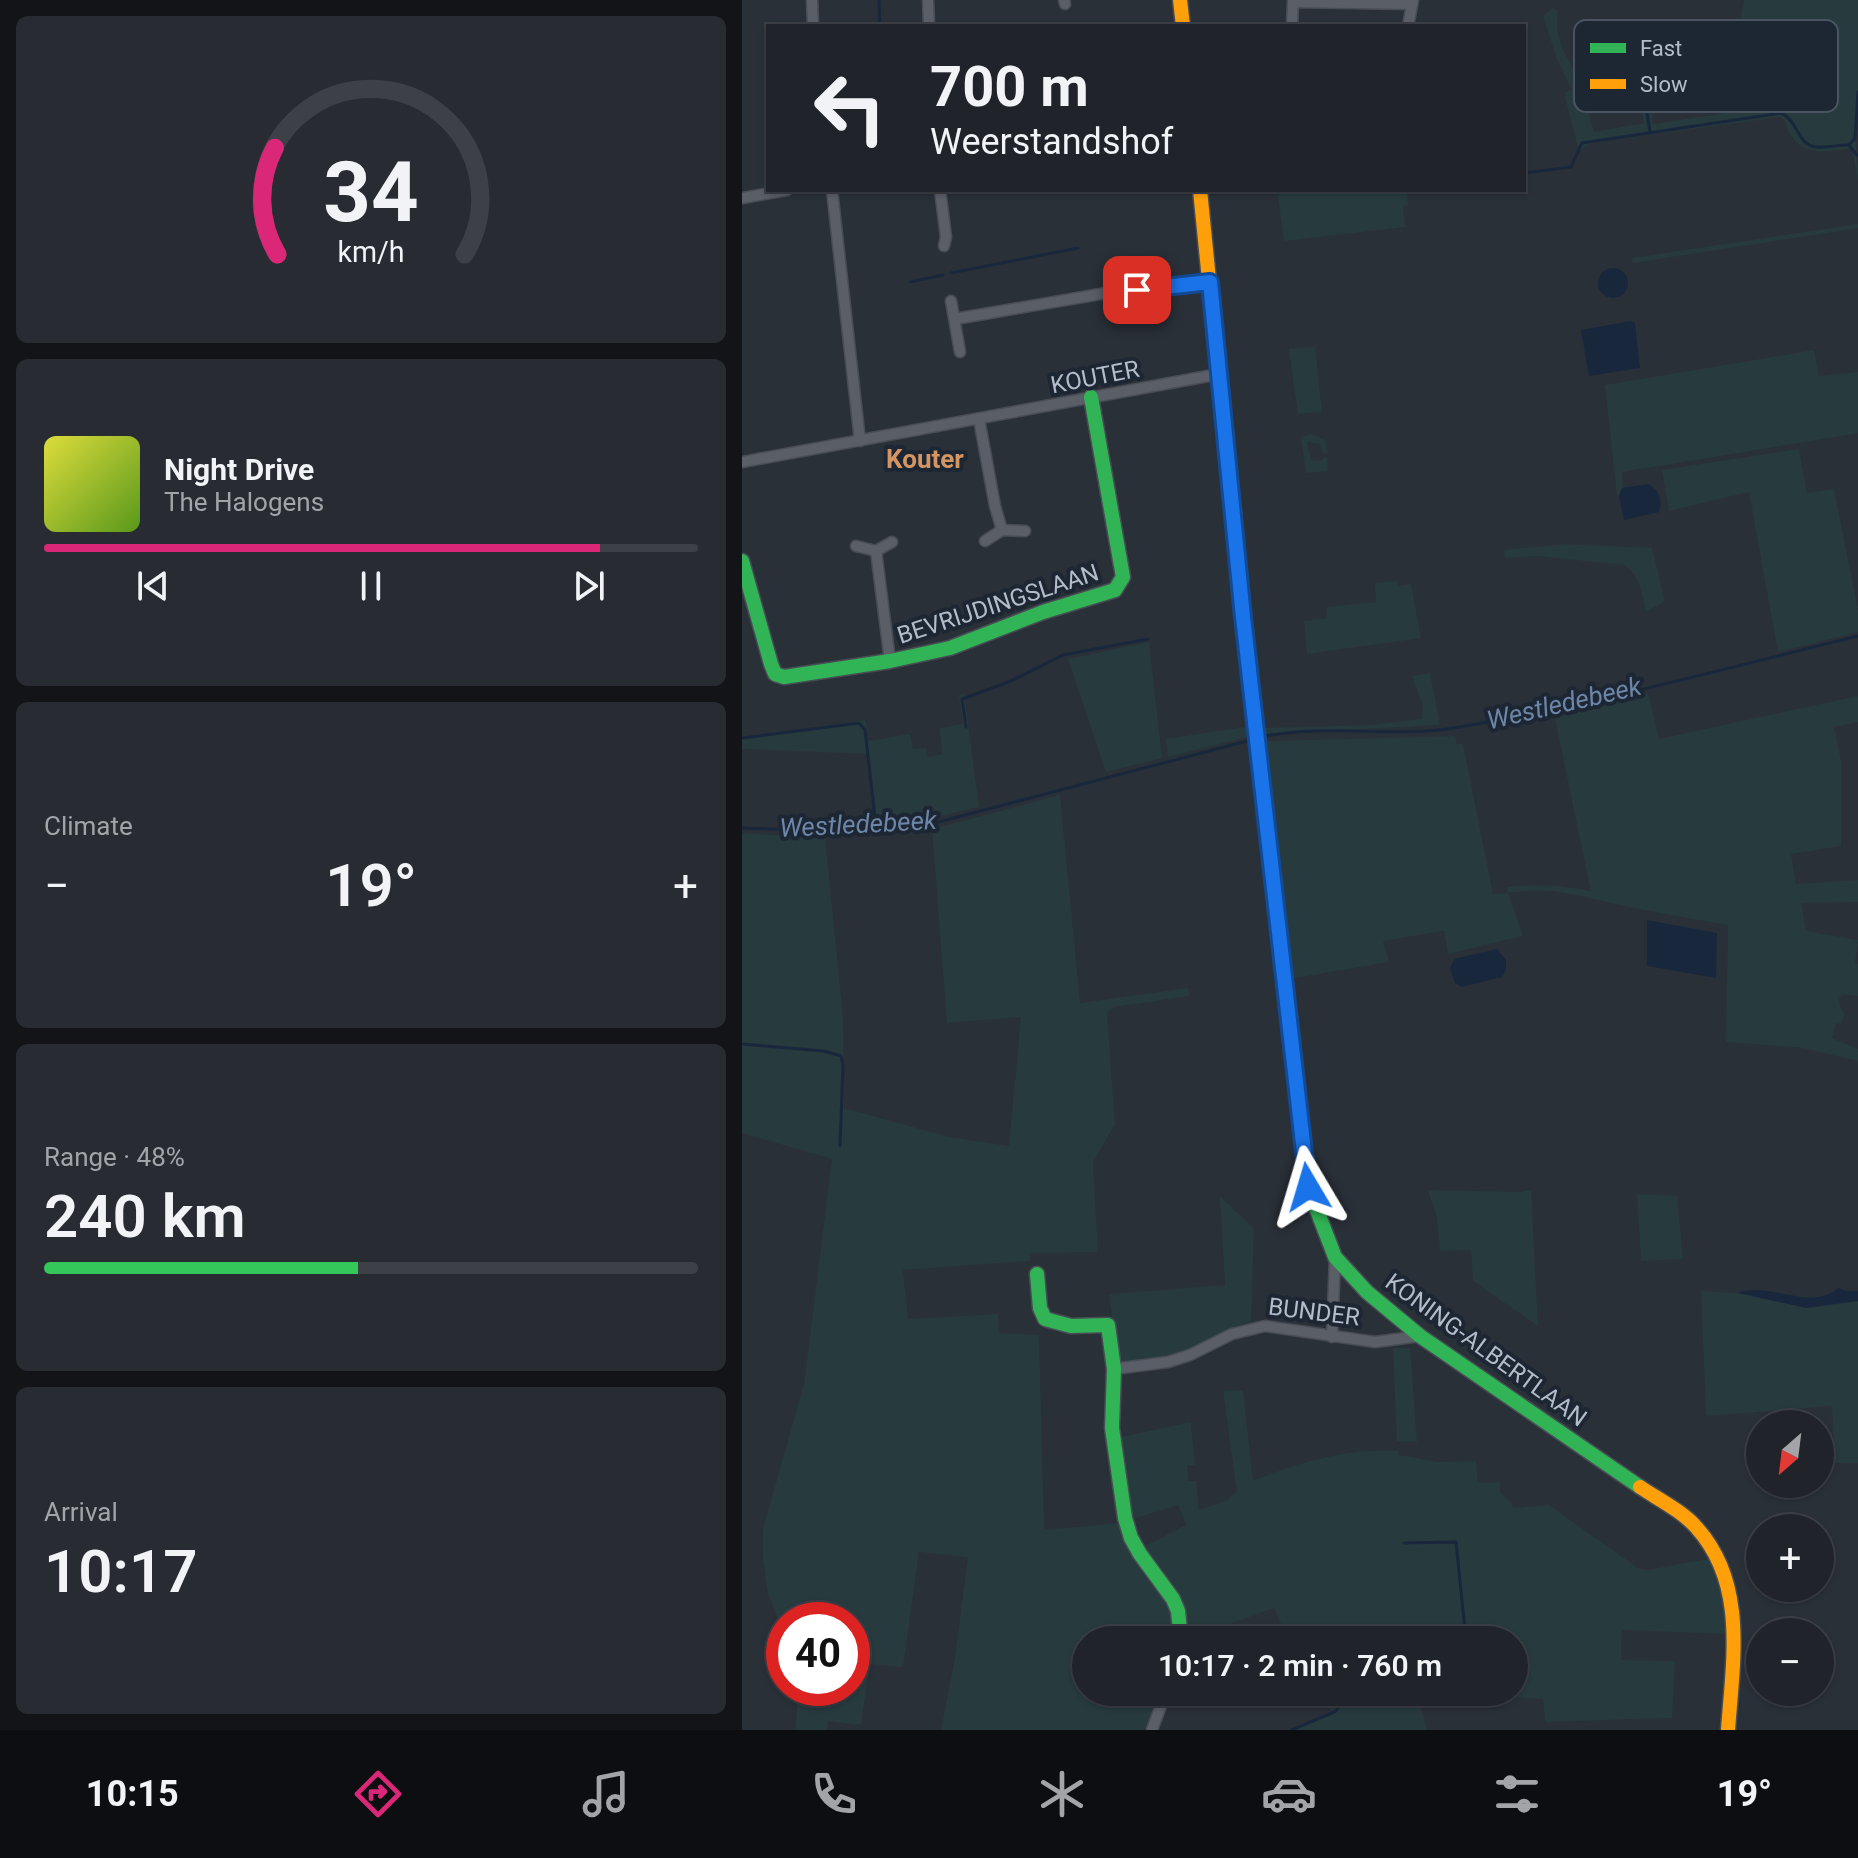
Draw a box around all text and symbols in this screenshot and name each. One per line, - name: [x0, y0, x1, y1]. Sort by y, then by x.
- legend: [1574, 20, 1838, 112]
- text: Fast: [1640, 36, 1682, 61]
- text: 700 m: [930, 54, 1089, 120]
- icon: left: [798, 56, 902, 160]
- text: Slow: [1640, 72, 1688, 97]
- text: Weerstandshof: [930, 121, 1173, 163]
- text: 34: [323, 144, 419, 241]
- text: km/h: [337, 236, 405, 270]
- pin: [1103, 256, 1171, 324]
- icon: arrive: [1115, 268, 1159, 312]
- street label: KOUTER: [1048, 355, 1142, 399]
- district label: Kouter: [886, 444, 964, 474]
- text: Night Drive: [164, 452, 314, 487]
- text: The Halogens: [164, 487, 324, 517]
- street label: BEVRIJDINGSLAAN: [894, 558, 1102, 650]
- icon: previous: [131, 564, 175, 608]
- icon: pause: [349, 564, 393, 608]
- icon: next: [567, 564, 611, 608]
- water label: Westledebeek: [1484, 670, 1645, 735]
- water label: Westledebeek: [779, 805, 939, 843]
- text: Climate: [44, 811, 133, 841]
- text: 19°: [325, 850, 417, 921]
- text: −: [44, 860, 69, 912]
- text: +: [673, 860, 698, 912]
- text: Range · 48%: [44, 1142, 185, 1172]
- position arrow: [1266, 1145, 1350, 1229]
- text: 240 km: [44, 1181, 246, 1252]
- street label: KONING-ALBERTLAAN: [1380, 1268, 1592, 1432]
- street label: BUNDER: [1267, 1293, 1361, 1332]
- north arrow: [1746, 1410, 1834, 1498]
- map controls: [1746, 1410, 1834, 1706]
- text: Arrival: [44, 1497, 118, 1527]
- button: +: [1746, 1514, 1834, 1602]
- text: 10:17: [44, 1536, 197, 1607]
- speed limit sign: 40: [766, 1602, 870, 1706]
- button: −: [1746, 1618, 1834, 1706]
- text: 10:17 · 2 min · 760 m: [1158, 1648, 1442, 1683]
- icon: directions: [350, 1766, 406, 1822]
- icon: music: [578, 1766, 634, 1822]
- icon: phone: [806, 1766, 862, 1822]
- icon: climate: [1034, 1766, 1090, 1822]
- icon: car: [1261, 1766, 1317, 1822]
- icon: filters: [1489, 1766, 1545, 1822]
- text: 10:15: [86, 1773, 179, 1815]
- text: 19°: [1717, 1773, 1772, 1815]

